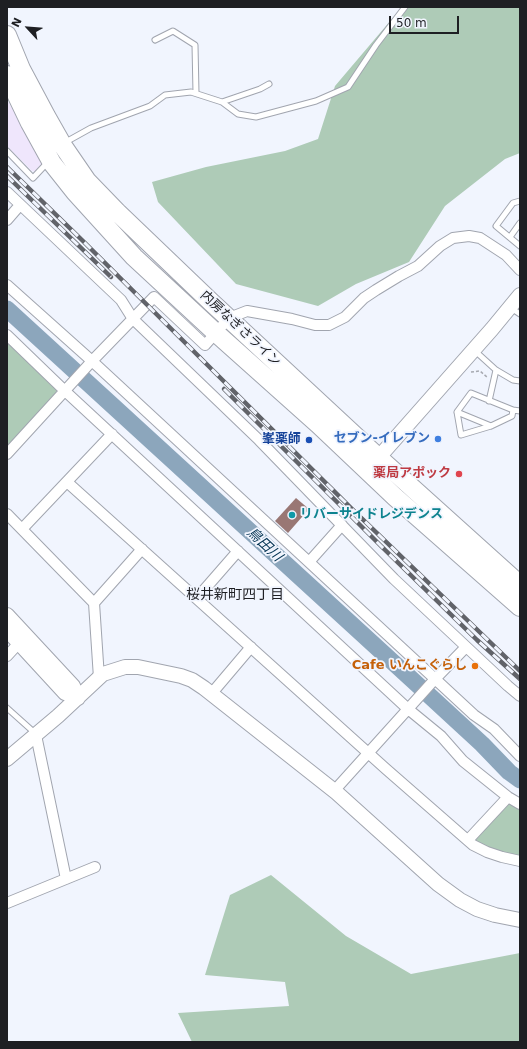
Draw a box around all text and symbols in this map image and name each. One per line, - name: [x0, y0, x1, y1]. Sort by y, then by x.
- north arrow: [8, 8, 48, 48]
- scale bar: [391, 8, 461, 34]
- text: N: [9, 16, 25, 30]
- text: 50 m: [396, 16, 427, 30]
- street label: 内房なぎさライン: [197, 288, 283, 370]
- place label: セブン-イレブン: [334, 431, 430, 447]
- place label: 峯薬師: [262, 432, 301, 448]
- marker: セブン-イレブン: [433, 434, 443, 444]
- marker: 峯薬師: [304, 435, 314, 445]
- place label: 薬局アポック: [373, 466, 451, 482]
- marker: 薬局アポック: [454, 469, 464, 479]
- place label: リバーサイドレジデンス: [300, 507, 443, 523]
- marker: リバーサイドレジデンス: [287, 510, 297, 520]
- water label: 鳥田川: [243, 525, 285, 565]
- district label: 桜井新町四丁目: [186, 587, 284, 603]
- place label: Cafe いんこぐらし: [352, 658, 467, 674]
- marker: Cafe いんこぐらし: [470, 661, 480, 671]

